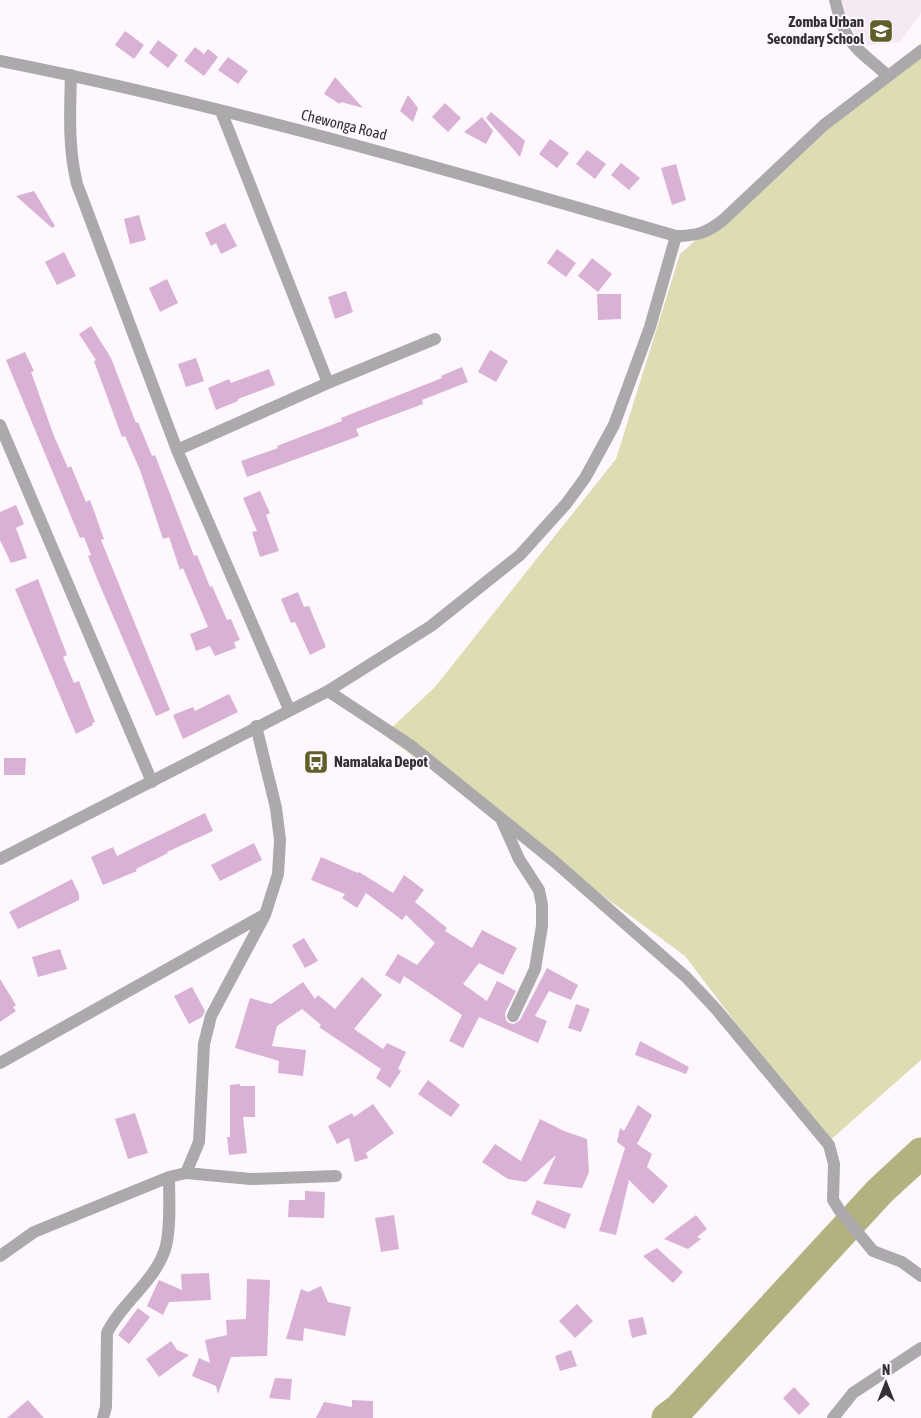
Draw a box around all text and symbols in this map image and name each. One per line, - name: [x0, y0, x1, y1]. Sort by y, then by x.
- place label: Zomba Urban Secondary School: [767, 13, 865, 47]
- school or university icon: Zomba Urban Secondary School: [868, 18, 894, 44]
- street label: Chewonga Road: [300, 106, 389, 143]
- bus stop icon: Namalaka Depot: [303, 749, 329, 775]
- place label: Namalaka Depot: [334, 753, 429, 770]
- north arrow: [861, 1358, 911, 1408]
- text: N: [882, 1362, 890, 1378]

